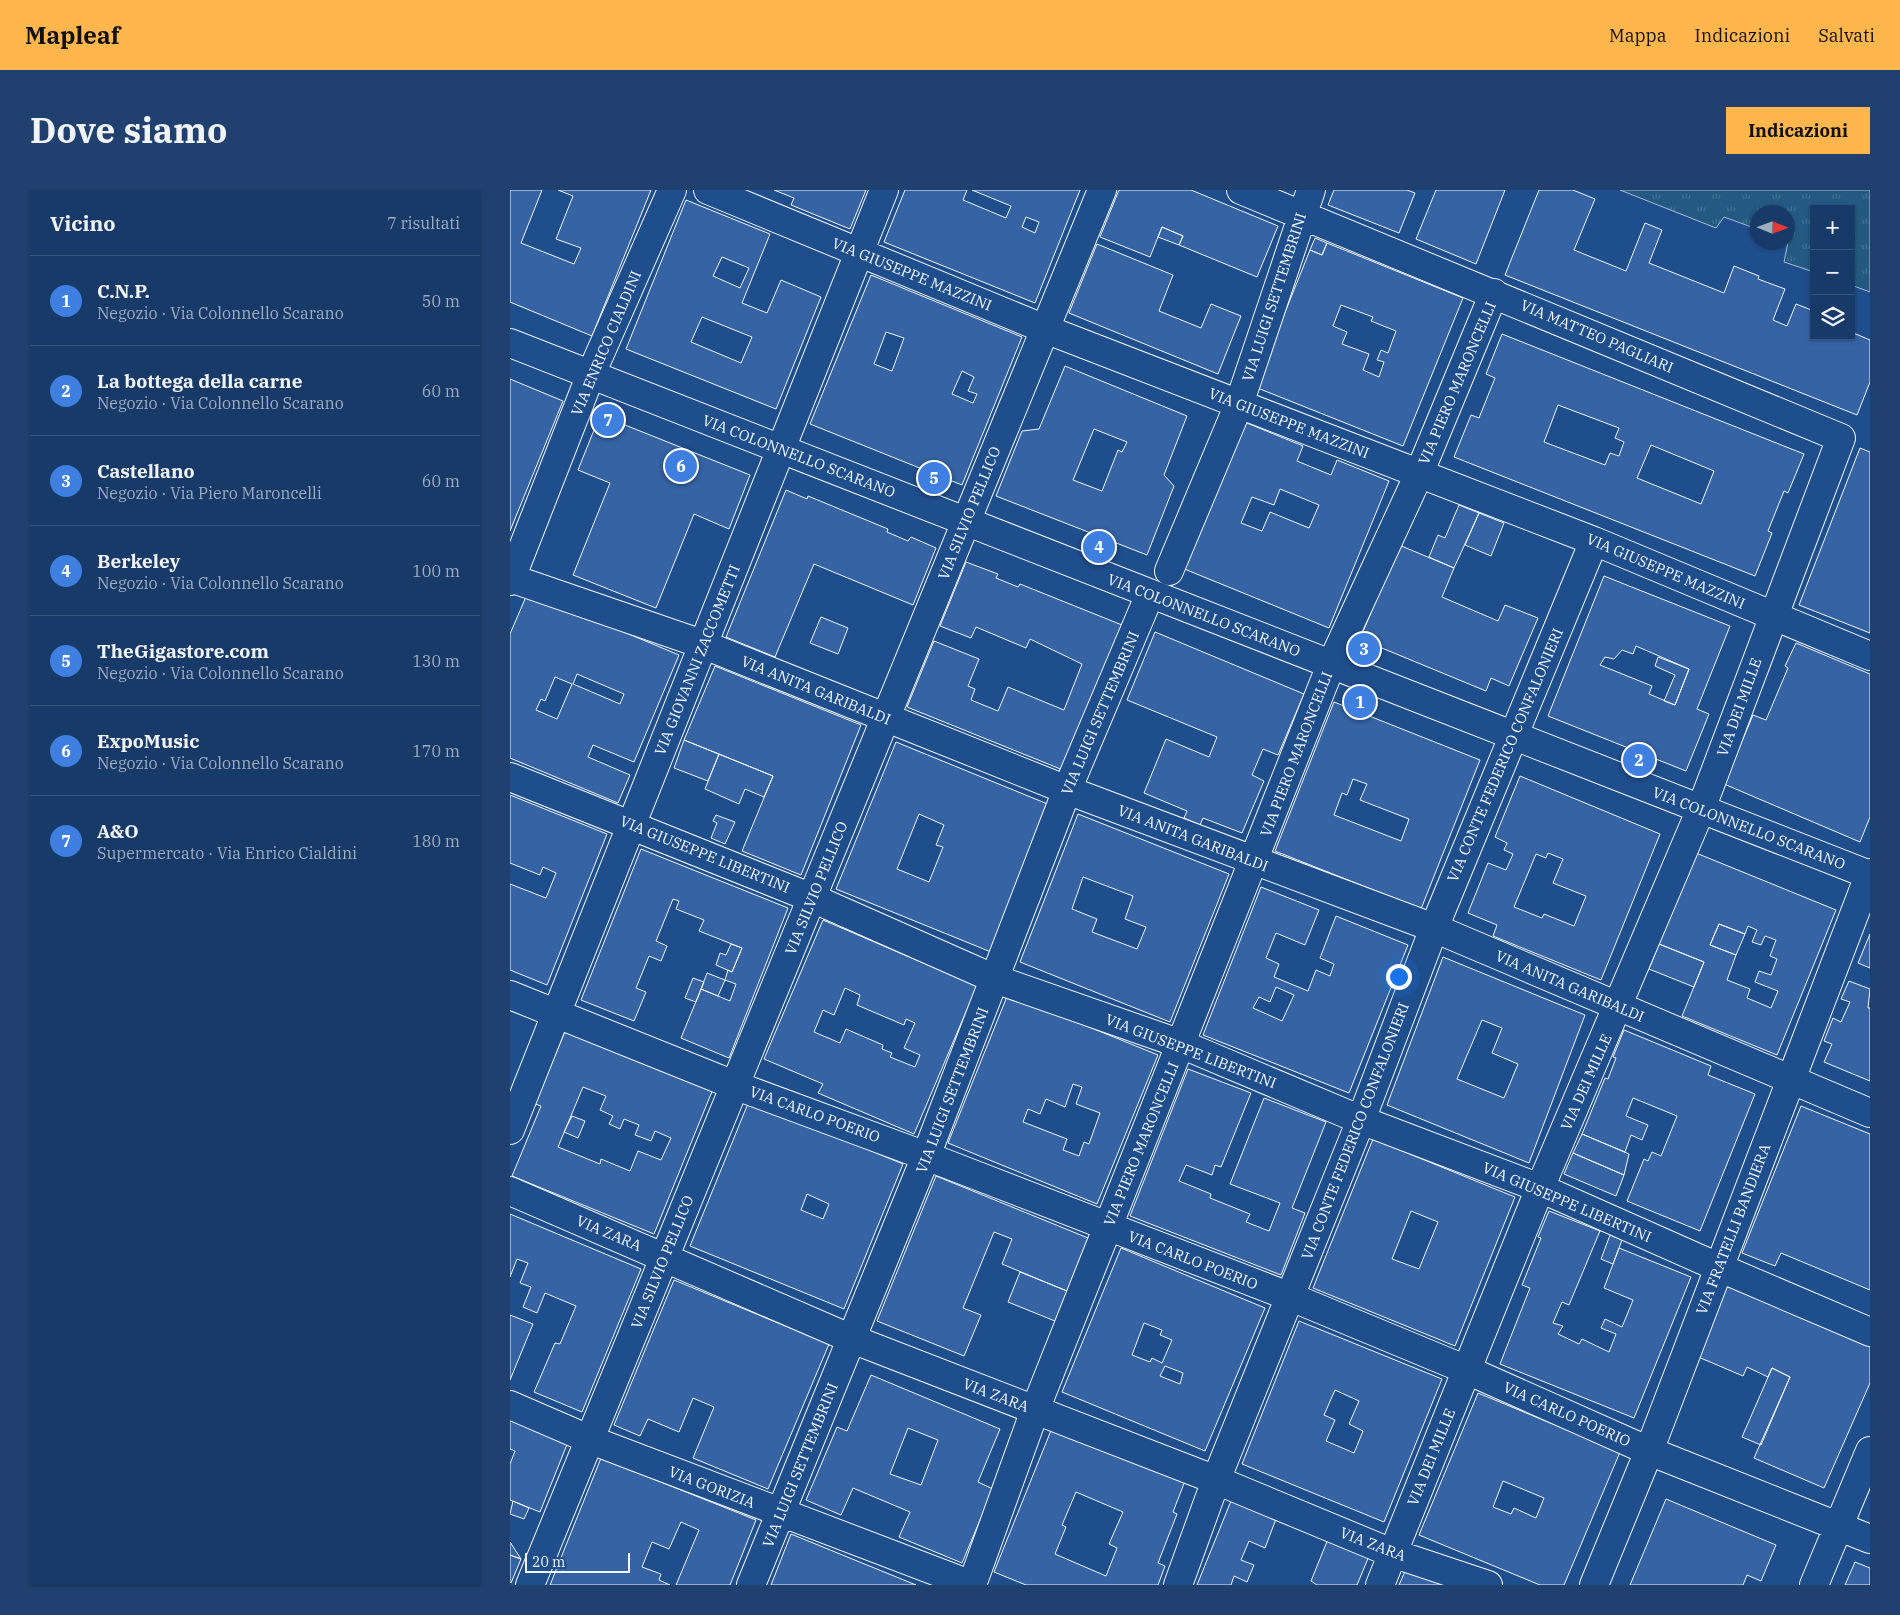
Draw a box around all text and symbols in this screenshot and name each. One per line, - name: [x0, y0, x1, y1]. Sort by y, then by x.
- text: Mapleaf: [25, 19, 120, 51]
- text: Mappa: [1609, 24, 1667, 47]
- text: Indicazioni: [1695, 24, 1790, 47]
- text: Salvati: [1818, 24, 1875, 47]
- text: Dove siamo: [30, 107, 227, 153]
- button: Indicazioni: [1726, 107, 1870, 154]
- north arrow: [1750, 205, 1795, 250]
- map controls: [1810, 205, 1855, 340]
- button: +: [1810, 205, 1855, 250]
- text: Vicino: [50, 209, 116, 237]
- street label: VIA LUIGI SETTEMBRINI: [1238, 210, 1310, 384]
- text: 7 risultati: [387, 213, 460, 233]
- street label: VIA GIUSEPPE MAZZINI: [829, 233, 995, 315]
- button: −: [1810, 250, 1855, 295]
- street label: VIA ENRICO CIALDINI: [567, 267, 645, 419]
- text: C.N.P.: [97, 279, 150, 303]
- text: 1: [61, 291, 71, 311]
- text: 50 m: [422, 291, 460, 311]
- street label: VIA MATTEO PAGLIARI: [1518, 295, 1676, 377]
- button: layers: [1810, 295, 1855, 340]
- street label: VIA PIERO MARONCELLI: [1414, 299, 1500, 467]
- text: Negozio · Via Colonnello Scarano: [97, 303, 344, 323]
- text: La bottega della carne: [97, 369, 302, 393]
- text: 2: [61, 381, 71, 401]
- text: 60 m: [422, 381, 460, 401]
- street label: VIA GIUSEPPE MAZZINI: [1206, 384, 1372, 462]
- text: Negozio · Via Colonnello Scarano: [97, 393, 344, 413]
- pin: 7: [592, 401, 624, 439]
- street label: VIA COLONNELLO SCARANO: [700, 410, 898, 502]
- street label: VIA SILVIO PELLICO: [934, 443, 1004, 583]
- pin: 6: [665, 447, 697, 485]
- text: Castellano: [97, 459, 195, 483]
- pin: 5: [918, 459, 950, 497]
- text: 3: [61, 471, 71, 491]
- text: 60 m: [422, 471, 460, 491]
- text: Negozio · Via Piero Maroncelli: [97, 483, 322, 503]
- pin: 4: [1083, 528, 1115, 566]
- street label: VIA GIUSEPPE MAZZINI: [1584, 529, 1748, 613]
- text: Berkeley: [97, 549, 180, 573]
- text: 4: [61, 561, 71, 581]
- text: 100 m: [412, 561, 460, 581]
- street label: VIA GIOVANNI ZACCOMETTI: [650, 562, 744, 758]
- street label: VIA COLONNELLO SCARANO: [1105, 569, 1303, 661]
- text: Negozio · Via Colonnello Scarano: [97, 573, 344, 593]
- street label: VIA CONTE FEDERICO CONFALONIERI: [1443, 625, 1567, 885]
- street label: VIA LUIGI SETTEMBRINI: [1057, 628, 1143, 798]
- pin: 3: [1348, 630, 1380, 668]
- text: TheGigastore.com: [97, 639, 269, 663]
- text: 5: [61, 651, 71, 671]
- text: 130 m: [412, 651, 460, 671]
- street label: VIA ANITA GARIBALDI: [738, 651, 894, 729]
- street label: VIA DEI MILLE: [1712, 655, 1766, 759]
- text: Negozio · Via Colonnello Scarano: [97, 663, 344, 683]
- street label: VIA PIERO MARONCELLI: [1256, 669, 1336, 839]
- pin: 1: [1344, 683, 1376, 721]
- text: ExpoMusic: [97, 729, 199, 753]
- text: 6: [61, 741, 71, 761]
- text: 170 m: [412, 741, 460, 761]
- pin: 2: [1623, 741, 1655, 779]
- text: Negozio · Via Colonnello Scarano: [97, 753, 344, 773]
- street label: VIA COLONNELLO SCARANO: [1650, 782, 1848, 874]
- street label: VIA ANITA GARIBALDI: [1115, 801, 1271, 875]
- street label: VIA GIUSEPPE LIBERTINI: [617, 811, 793, 897]
- street label: VIA SILVIO PELLICO: [781, 818, 851, 958]
- text: A&O: [97, 819, 139, 843]
- text: 7: [61, 831, 71, 851]
- text: 180 m: [412, 831, 460, 851]
- text: Supermercato · Via Enrico Cialdini: [97, 843, 357, 863]
- street label: VIA ANITA GARIBALDI: [1493, 946, 1647, 1026]
- your location: [1386, 964, 1412, 990]
- street label: VIA CONTE FEDERICO CONFALONIERI: [1297, 1000, 1413, 1262]
- street label: VIA LUIGI SETTEMBRINI: [912, 1004, 992, 1176]
- street label: VIA GIUSEPPE LIBERTINI: [1103, 1010, 1279, 1092]
- street label: VIA DEI MILLE: [1556, 1031, 1616, 1133]
- street label: VIA PIERO MARONCELLI: [1099, 1059, 1183, 1229]
- street label: VIA CARLO POERIO: [747, 1082, 883, 1146]
- street label: VIA FRATELLI BANDIERA: [1692, 1140, 1775, 1317]
- street label: VIA GIUSEPPE LIBERTINI: [1480, 1158, 1654, 1246]
- street label: VIA SILVIO PELLICO: [627, 1192, 697, 1332]
- street label: VIA ZARA: [573, 1211, 645, 1256]
- street label: VIA CARLO POERIO: [1125, 1227, 1261, 1293]
- street label: VIA ZARA: [960, 1374, 1032, 1417]
- street label: VIA CARLO POERIO: [1500, 1377, 1634, 1451]
- street label: VIA LUIGI SETTEMBRINI: [758, 1380, 842, 1550]
- street label: VIA DEI MILLE: [1403, 1405, 1459, 1509]
- street label: VIA GORIZIA: [666, 1462, 759, 1512]
- street label: VIA ZARA: [1337, 1523, 1409, 1566]
- scale bar: [525, 1550, 630, 1573]
- text: 20 m: [532, 1553, 565, 1571]

